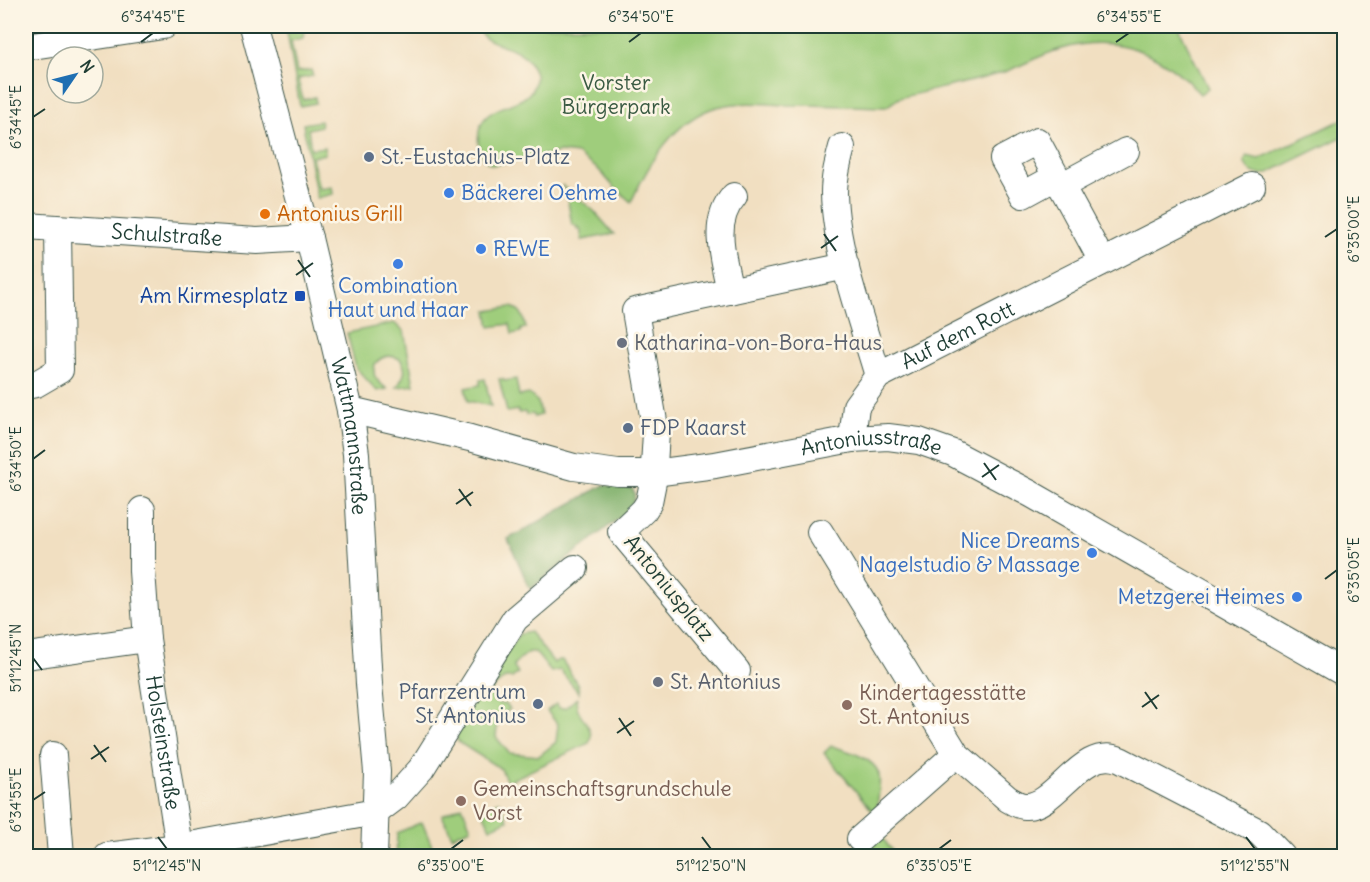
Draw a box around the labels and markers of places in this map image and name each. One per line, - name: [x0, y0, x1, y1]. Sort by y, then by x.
- place label: St.-Eustachius-Platz: [381, 143, 570, 170]
- marker: St.-Eustachius-Platz: [362, 150, 376, 164]
- place label: Bäckerei Oehme: [461, 179, 618, 206]
- marker: Bäckerei Oehme: [442, 186, 456, 200]
- place label: Antonius Grill: [277, 200, 403, 227]
- marker: Antonius Grill: [258, 207, 272, 221]
- place label: REWE: [493, 235, 550, 262]
- marker: REWE: [474, 242, 488, 256]
- marker: Combination Haut und Haar: [391, 257, 405, 271]
- place label: Combination Haut und Haar: [328, 272, 469, 323]
- place label: Am Kirmesplatz: [140, 282, 288, 309]
- marker: Am Kirmesplatz: [293, 289, 307, 303]
- place label: Katharina-von-Bora-Haus: [634, 329, 882, 356]
- marker: Katharina-von-Bora-Haus: [615, 336, 629, 350]
- place label: FDP Kaarst: [640, 414, 746, 441]
- marker: FDP Kaarst: [621, 421, 635, 435]
- place label: Nice Dreams Nagelstudio & Massage: [859, 527, 1080, 578]
- marker: Nice Dreams Nagelstudio & Massage: [1085, 546, 1099, 560]
- place label: Metzgerei Heimes: [1118, 583, 1285, 610]
- marker: Metzgerei Heimes: [1290, 590, 1304, 604]
- place label: St. Antonius: [670, 668, 781, 695]
- marker: St. Antonius: [651, 675, 665, 689]
- place label: Pfarrzentrum St. Antonius: [398, 678, 526, 729]
- place label: Kindertagesstätte St. Antonius: [859, 679, 1026, 730]
- marker: Pfarrzentrum St. Antonius: [531, 697, 545, 711]
- marker: Kindertagesstätte St. Antonius: [840, 698, 854, 712]
- place label: Gemeinschaftsgrundschule Vorst: [473, 775, 732, 826]
- marker: Gemeinschaftsgrundschule Vorst: [454, 794, 468, 808]

